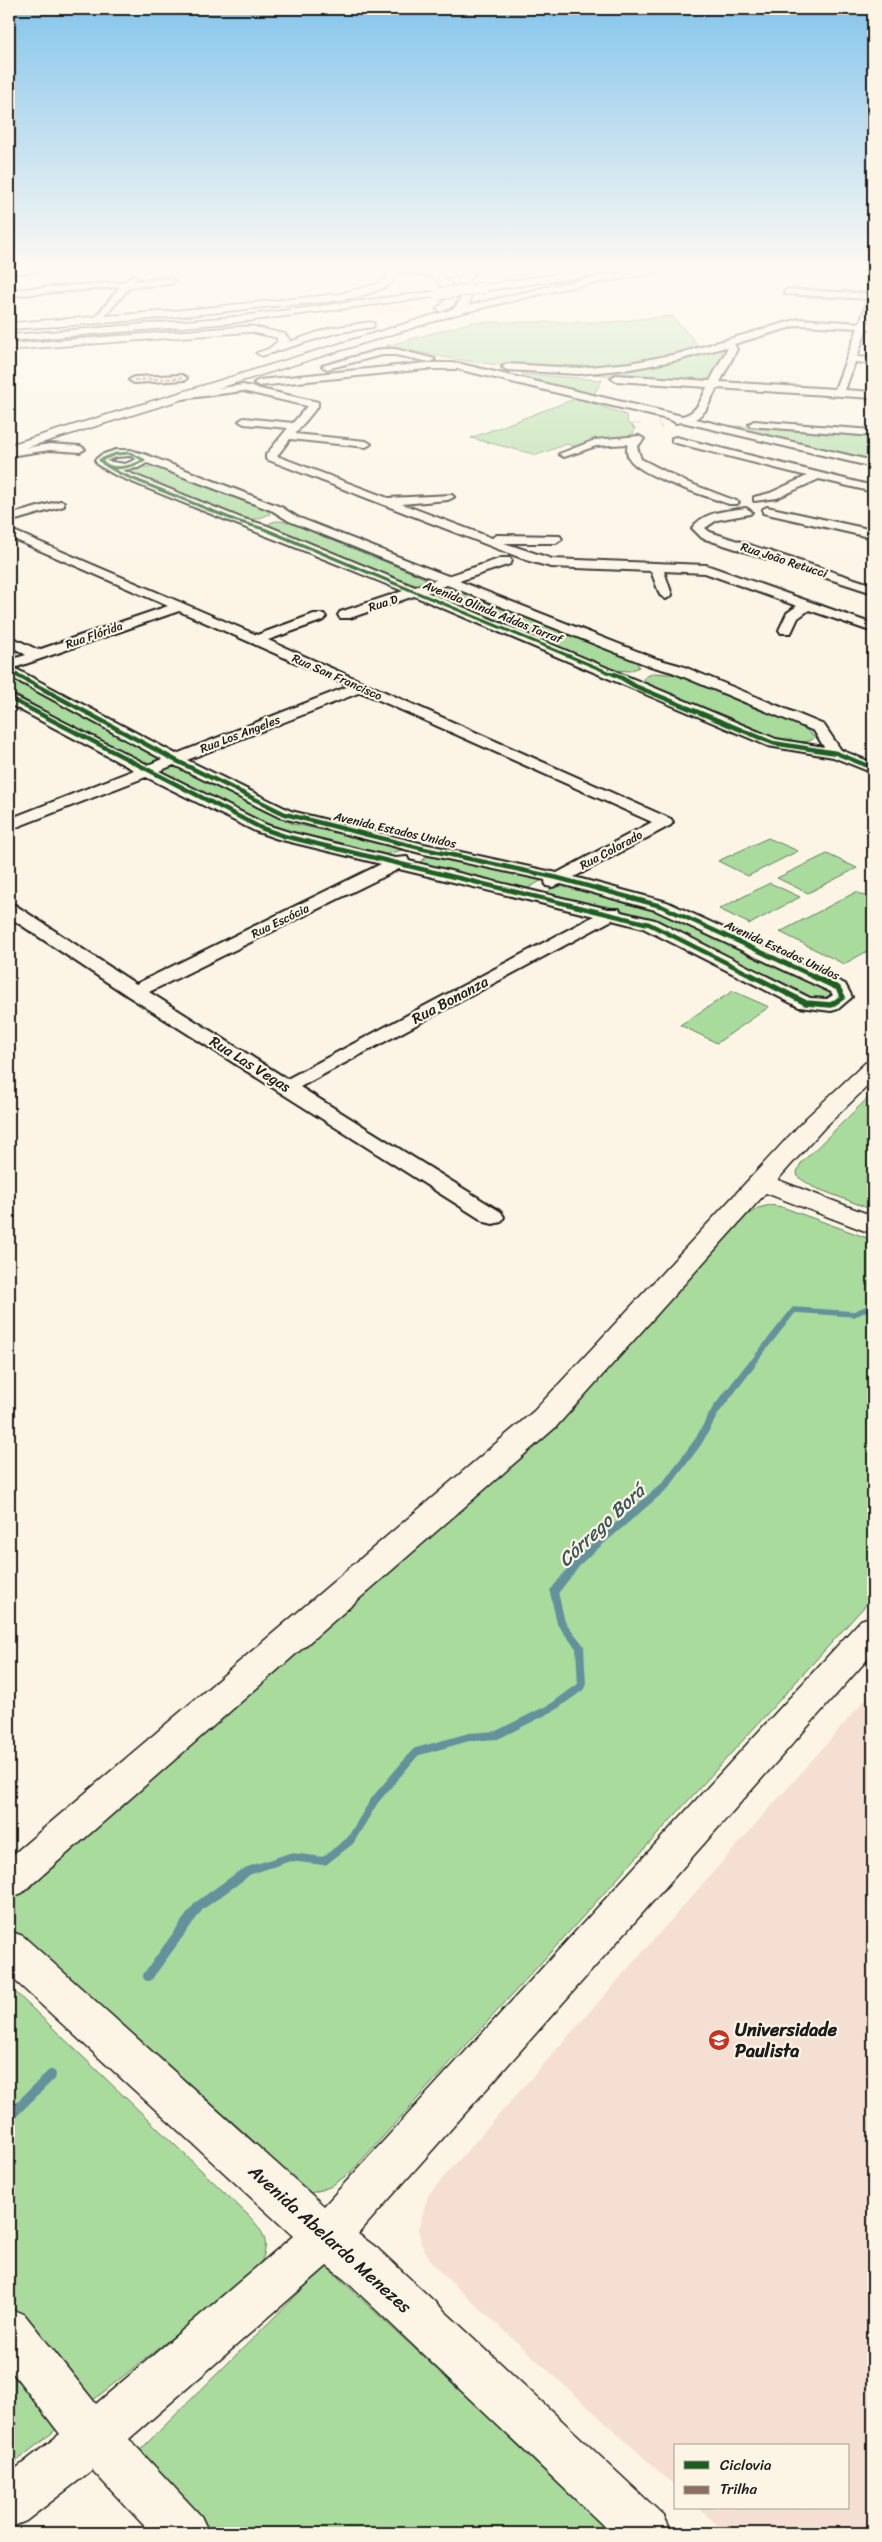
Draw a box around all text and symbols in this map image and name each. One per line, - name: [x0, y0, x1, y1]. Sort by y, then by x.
- street label: Rua João Retucci: [738, 536, 831, 585]
- street label: Avenida Olinda Addas Tarraf: [419, 574, 568, 651]
- street label: Rua D: [365, 588, 401, 618]
- street label: Rua Flórida: [62, 615, 126, 655]
- street label: Rua San Francisco: [288, 647, 386, 707]
- street label: Rua Los Angeles: [197, 708, 284, 759]
- street label: Avenida Estados Unidos: [331, 805, 459, 855]
- street label: Rua Colorado: [575, 824, 647, 876]
- street label: Rua Escócia: [247, 897, 314, 945]
- street label: Avenida Estados Unidos: [720, 913, 844, 987]
- street label: Rua Bonanza: [407, 969, 494, 1031]
- street label: Rua Las Vegas: [204, 1029, 296, 1100]
- water label: Córrego Borá: [550, 1474, 655, 1575]
- place label: Universidade Paulista: [735, 2014, 838, 2067]
- school or university icon: Universidade Paulista: [707, 2028, 731, 2052]
- street label: Avenida Abelardo Menezes: [240, 2156, 420, 2322]
- legend: [674, 2444, 850, 2510]
- text: Ciclovia: [720, 2452, 772, 2478]
- text: Trilha: [720, 2476, 757, 2502]

